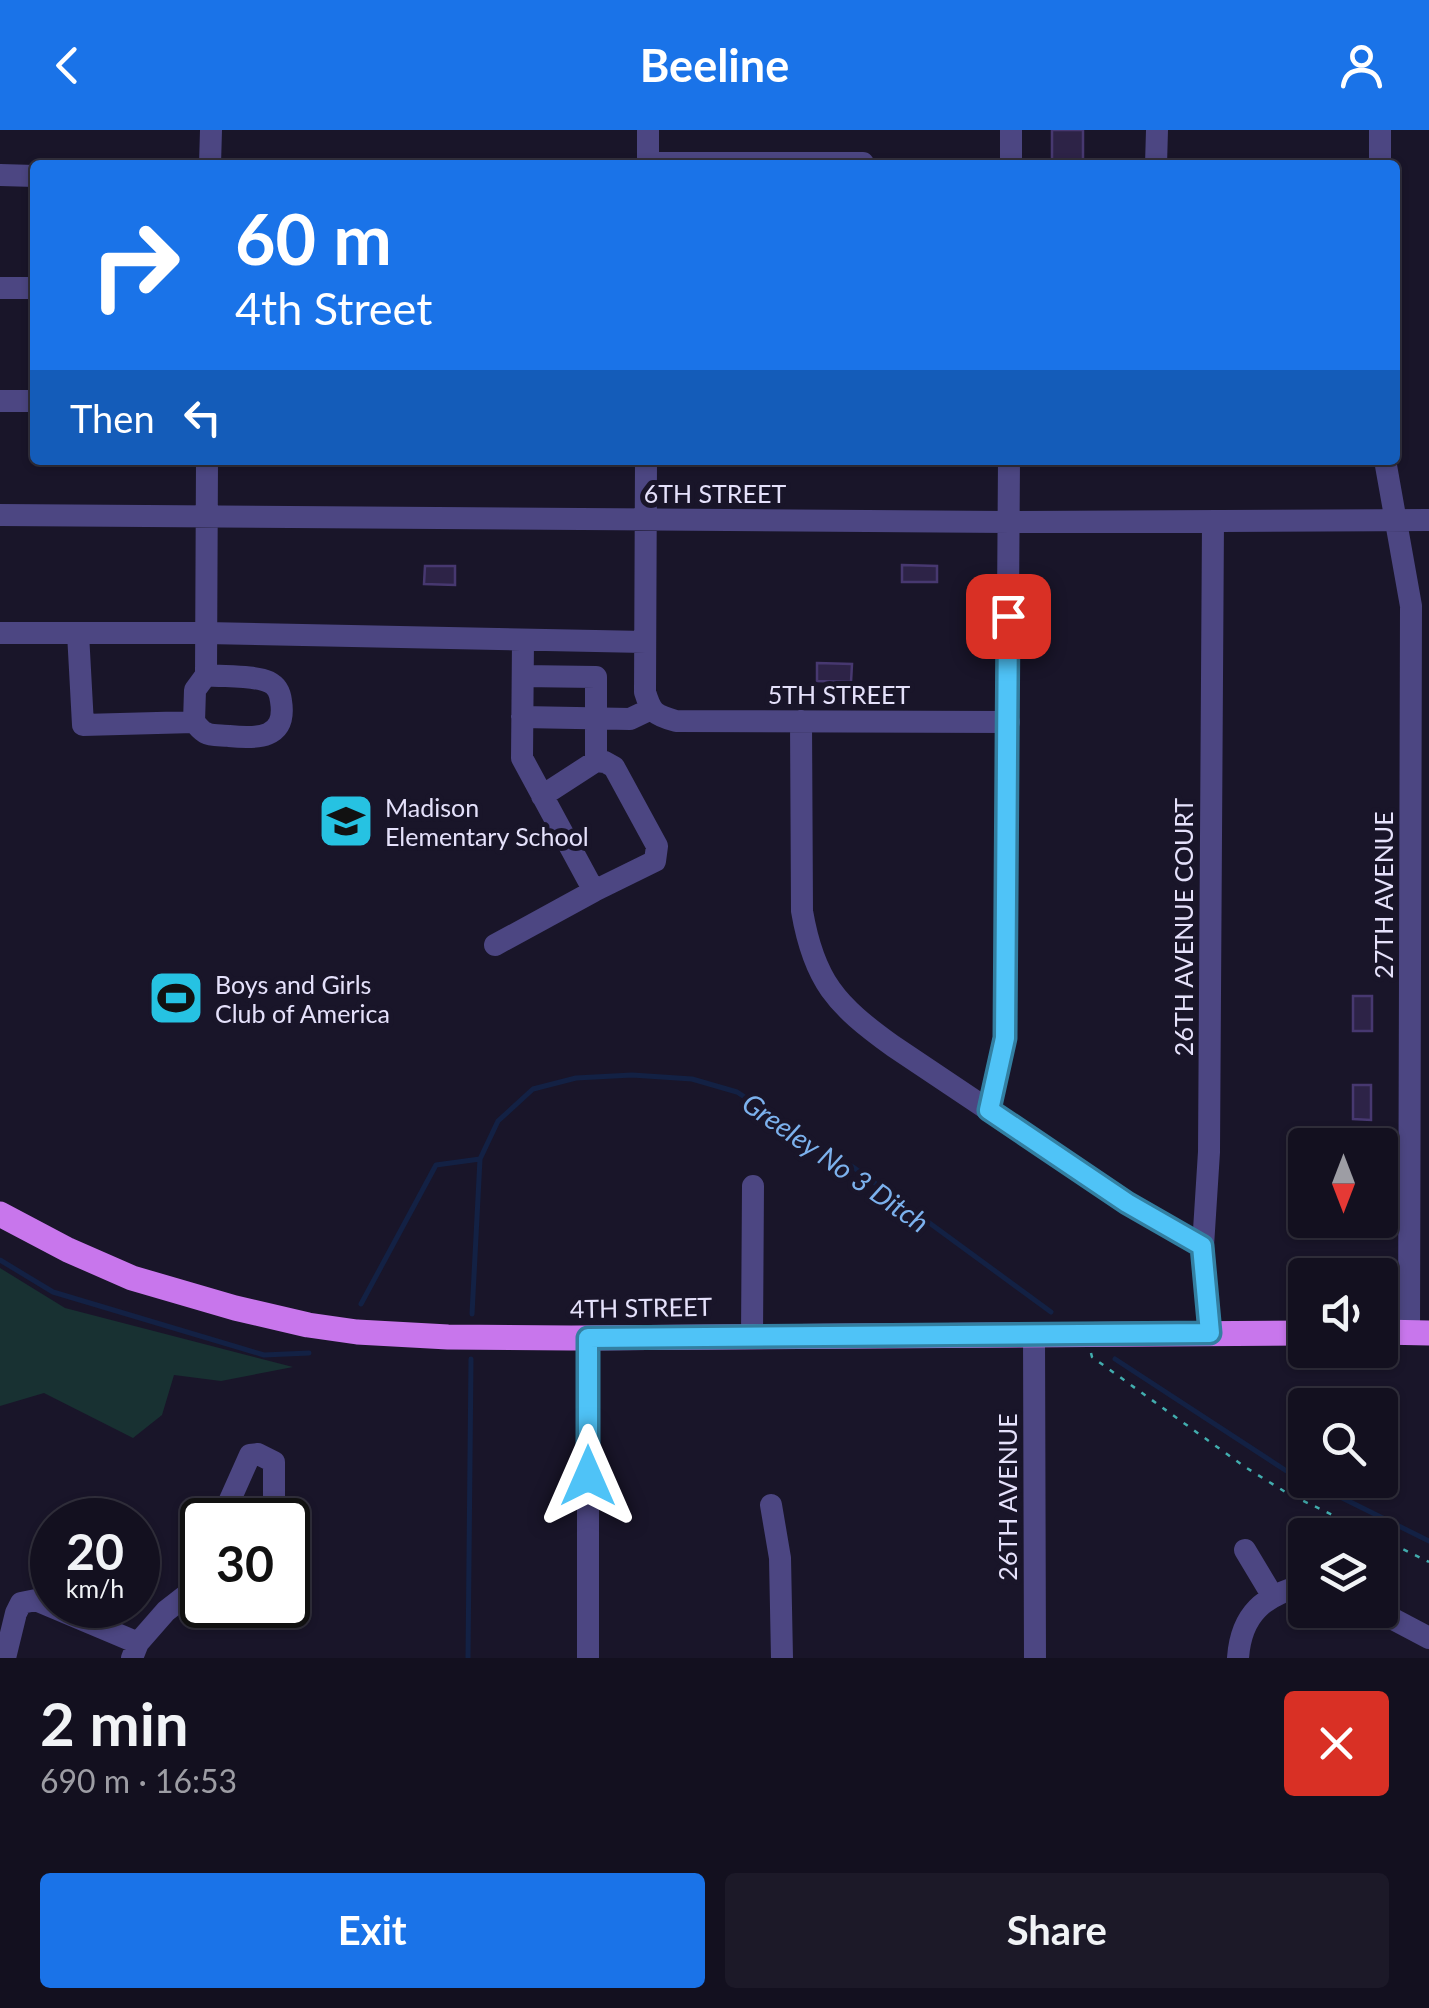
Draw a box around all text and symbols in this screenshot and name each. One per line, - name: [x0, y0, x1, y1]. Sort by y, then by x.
- icon: back: [40, 38, 95, 93]
- text: Beeline: [640, 38, 789, 92]
- icon: person: [1334, 38, 1389, 93]
- text: 60 m: [235, 196, 392, 280]
- icon: right: [70, 200, 200, 330]
- text: 4th Street: [235, 281, 432, 335]
- icon: left: [175, 390, 230, 445]
- text: Then: [70, 395, 155, 441]
- street label: 6TH STREET: [644, 478, 786, 508]
- pin: [966, 574, 1051, 659]
- icon: arrive: [981, 589, 1036, 644]
- street label: 5TH STREET: [768, 679, 910, 709]
- school or university icon: Madison Elementary School: [316, 791, 376, 851]
- place label: Madison Elementary School: [385, 792, 589, 851]
- street label: 26TH AVENUE COURT: [1168, 798, 1198, 1056]
- street label: 27TH AVENUE: [1368, 811, 1398, 979]
- sports icon: Boys and Girls Club of America: [146, 968, 206, 1028]
- place label: Boys and Girls Club of America: [215, 969, 390, 1028]
- water label: Greeley No 3 Ditch: [736, 1085, 936, 1239]
- north arrow: [1288, 1128, 1398, 1238]
- map controls: [1288, 1128, 1398, 1628]
- button: sound: [1288, 1258, 1398, 1368]
- street label: 4TH STREET: [570, 1291, 713, 1323]
- button: search: [1288, 1388, 1398, 1498]
- street label: 26TH AVENUE: [992, 1413, 1022, 1581]
- position arrow: [536, 1424, 640, 1528]
- speed limit sign: 30: [180, 1498, 310, 1628]
- button: layers: [1288, 1518, 1398, 1628]
- text: 20: [66, 1521, 124, 1581]
- text: km/h: [66, 1573, 124, 1603]
- text: 2 min: [40, 1687, 189, 1759]
- button: close: [1284, 1691, 1389, 1796]
- text: 690 m · 16:53: [40, 1761, 237, 1800]
- button: Exit: [40, 1873, 705, 1988]
- button: Share: [725, 1873, 1389, 1988]

